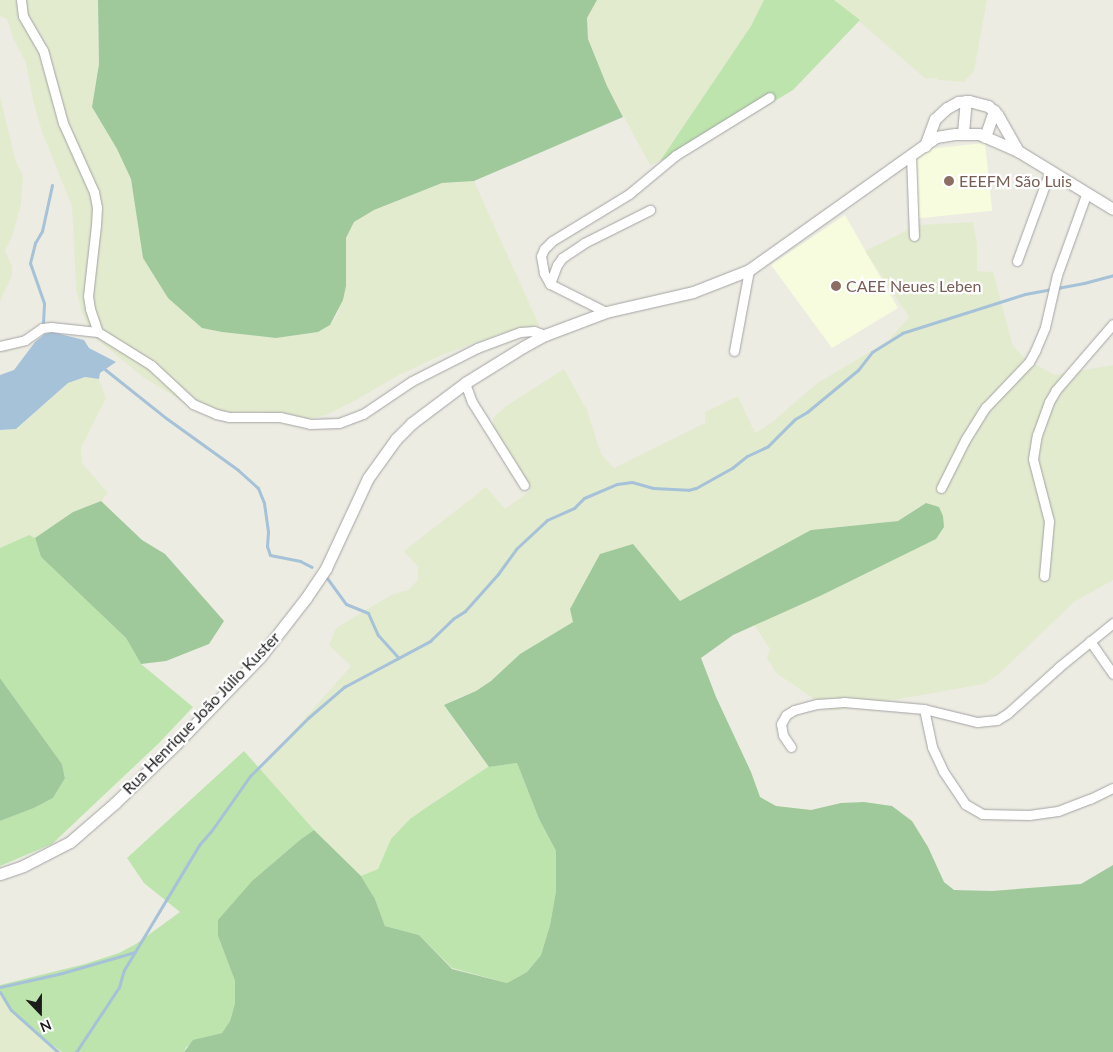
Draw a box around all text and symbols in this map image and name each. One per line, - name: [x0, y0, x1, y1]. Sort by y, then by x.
- place label: EEEFM São Luis: [959, 171, 1072, 191]
- marker: EEEFM São Luis: [943, 175, 955, 187]
- place label: CAEE Neues Leben: [846, 276, 981, 296]
- marker: CAEE Neues Leben: [830, 280, 842, 292]
- street label: Rua Henrique João Júlio Kuster: [118, 628, 284, 798]
- north arrow: [15, 987, 65, 1037]
- text: N: [38, 1016, 54, 1036]

